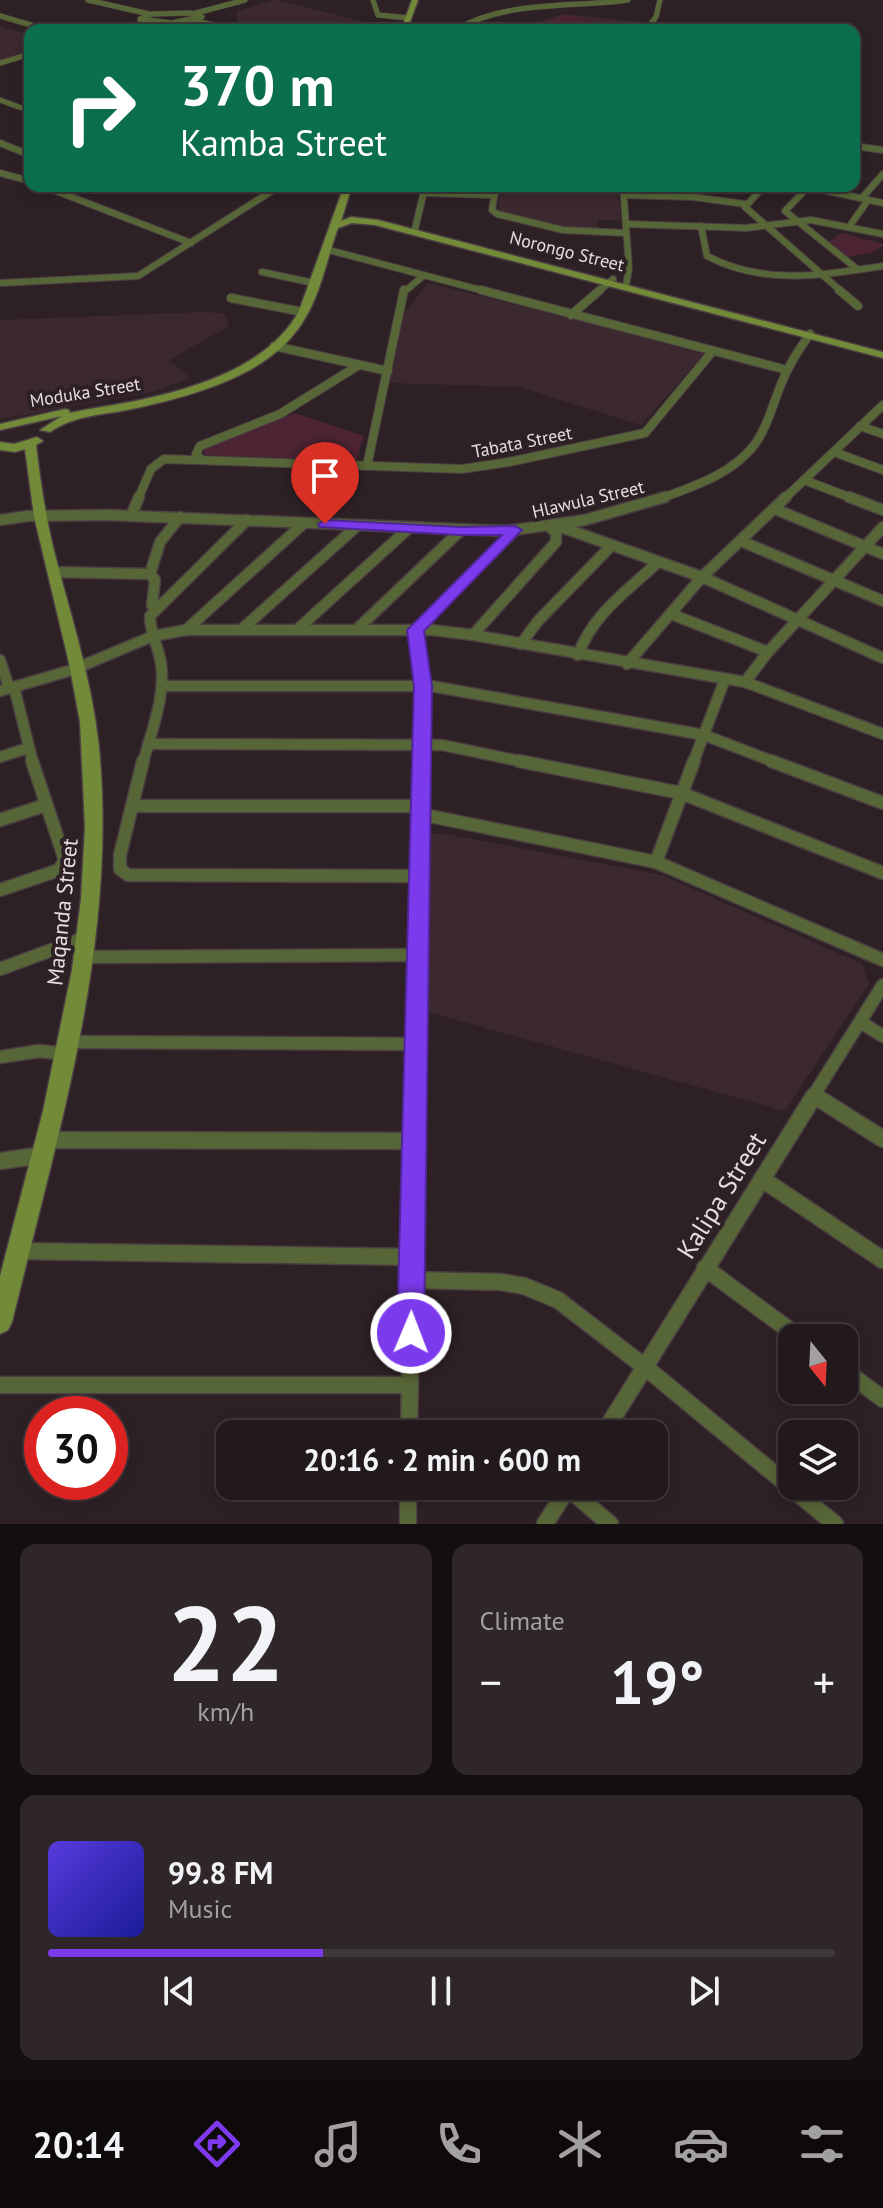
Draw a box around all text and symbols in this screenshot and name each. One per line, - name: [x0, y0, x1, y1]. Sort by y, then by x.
- text: 370 m: [180, 49, 335, 121]
- icon: right: [48, 56, 152, 160]
- text: Kamba Street: [180, 119, 387, 166]
- street label: Norongo Street: [507, 226, 627, 276]
- street label: Moduka Street: [28, 372, 142, 412]
- street label: Tabata Street: [470, 421, 574, 463]
- pin: [291, 442, 359, 524]
- icon: arrive: [303, 454, 347, 498]
- street label: Hlawula Street: [530, 475, 646, 523]
- street label: Maqanda Street: [40, 836, 84, 987]
- street label: Kalipa Street: [669, 1126, 773, 1264]
- position arrow: [369, 1291, 453, 1375]
- north arrow: [778, 1324, 858, 1404]
- map controls: [778, 1324, 858, 1500]
- speed limit sign: 30: [24, 1396, 128, 1500]
- button: layers: [778, 1420, 858, 1500]
- text: 20:16 · 2 min · 600 m: [303, 1440, 581, 1479]
- text: 22: [167, 1575, 285, 1710]
- text: Climate: [480, 1604, 565, 1637]
- text: 19°: [610, 1643, 704, 1721]
- text: −: [480, 1653, 502, 1710]
- text: +: [813, 1653, 835, 1710]
- text: km/h: [197, 1695, 254, 1728]
- text: 99.8 FM: [168, 1853, 273, 1892]
- text: Music: [168, 1892, 232, 1925]
- icon: previous: [157, 1969, 201, 2013]
- icon: pause: [419, 1969, 463, 2013]
- icon: next: [682, 1969, 726, 2013]
- icon: directions: [189, 2116, 245, 2172]
- icon: music: [310, 2116, 366, 2172]
- icon: phone: [431, 2116, 487, 2172]
- icon: climate: [552, 2116, 608, 2172]
- icon: car: [673, 2116, 729, 2172]
- icon: filters: [794, 2116, 850, 2172]
- text: 20:14: [33, 2121, 124, 2168]

